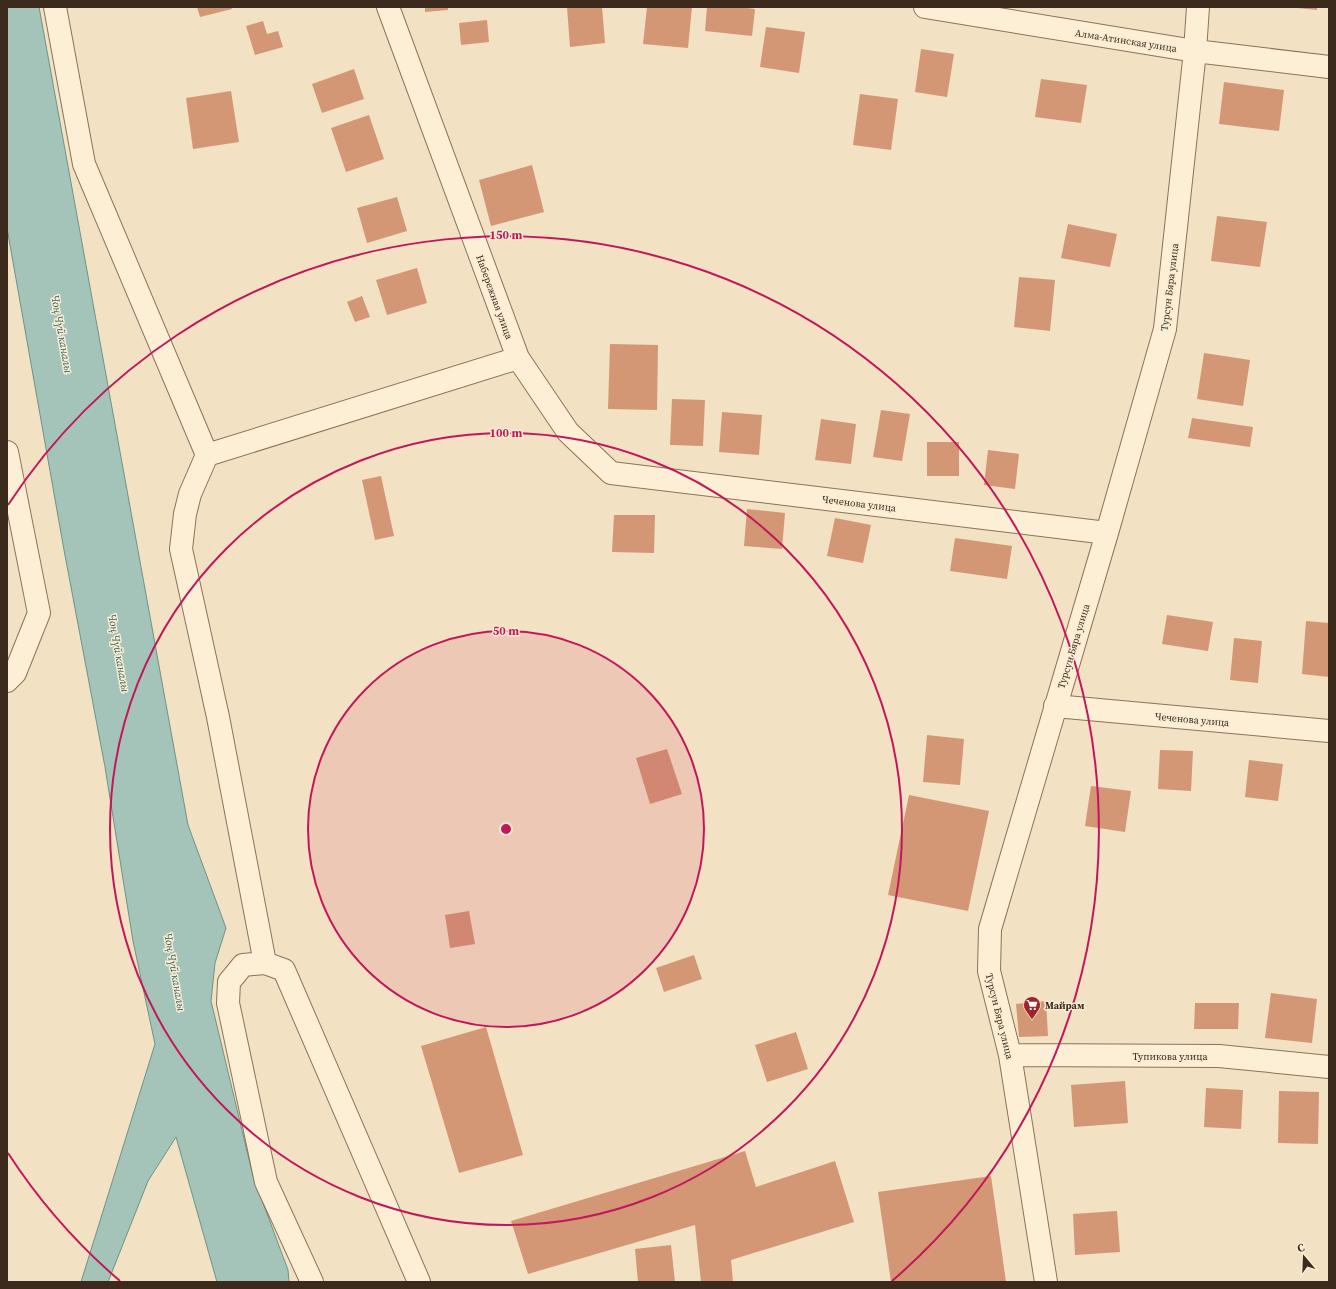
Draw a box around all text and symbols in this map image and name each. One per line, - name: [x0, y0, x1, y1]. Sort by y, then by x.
- street label: Алма-Атинская улица: [1074, 26, 1179, 55]
- text: 150 m: [490, 227, 523, 243]
- street label: Турсун Бяра улица: [1158, 242, 1181, 332]
- street label: Набережная улица: [473, 253, 516, 342]
- water label: Чоң Чүй каналы: [47, 294, 76, 375]
- text: 100 m: [490, 425, 523, 441]
- street label: Чеченова улица: [821, 492, 898, 515]
- street label: Турсун Бяра улица: [1054, 601, 1093, 690]
- water label: Чоң Чүй каналы: [104, 613, 133, 694]
- text: 50 m: [493, 623, 519, 639]
- street label: Чеченова улица: [1154, 710, 1231, 729]
- centre of rings: [499, 822, 513, 836]
- water label: Чоң Чүй каналы: [160, 932, 189, 1013]
- street label: Турсун Бяра улица: [983, 972, 1017, 1061]
- supermarket icon: Майрам: [1022, 995, 1042, 1020]
- place label: Майрам: [1045, 999, 1085, 1012]
- street label: Тупикова улица: [1132, 1050, 1208, 1063]
- north arrow: [1284, 1237, 1324, 1277]
- text: С: [1295, 1240, 1307, 1256]

